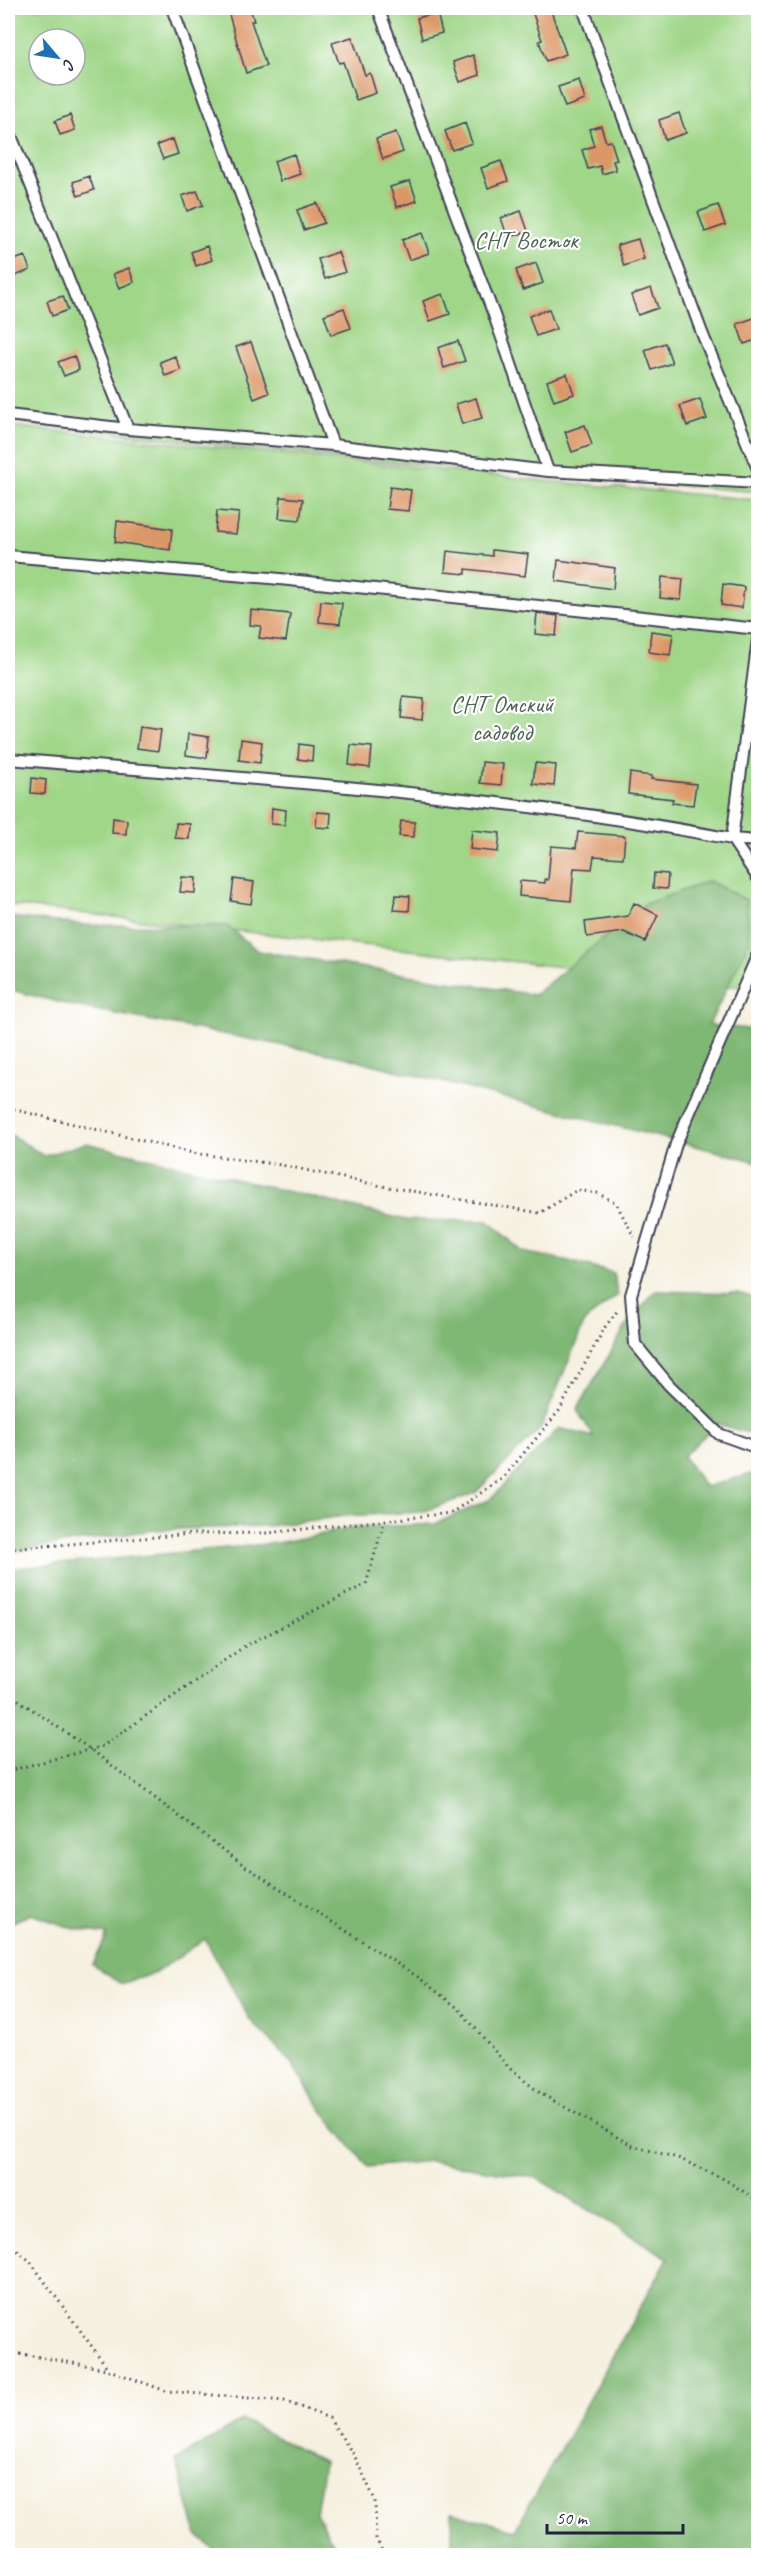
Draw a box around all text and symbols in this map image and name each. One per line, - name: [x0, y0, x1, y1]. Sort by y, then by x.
- north arrow: [27, 27, 87, 87]
- text: С: [58, 56, 80, 74]
- park label: СНТ Восток: [474, 225, 580, 255]
- park label: СНТ Омский садовод: [451, 689, 555, 747]
- scale bar: [547, 2497, 684, 2535]
- text: 50 m: [556, 2507, 589, 2529]

